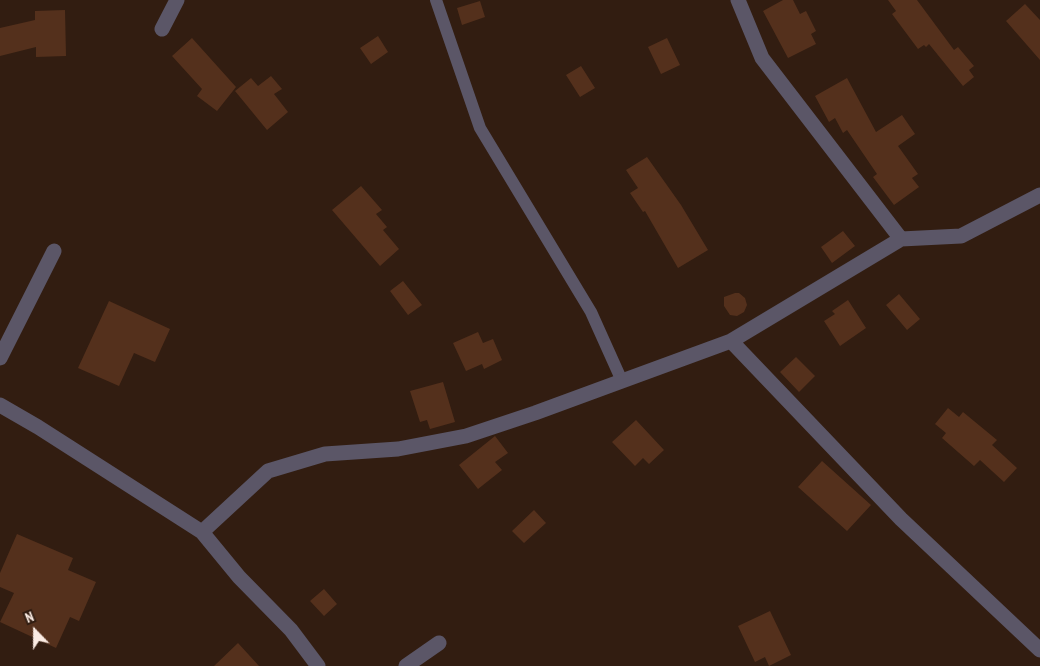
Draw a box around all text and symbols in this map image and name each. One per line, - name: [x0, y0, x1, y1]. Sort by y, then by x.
- north arrow: [10, 606, 60, 656]
- text: N: [23, 607, 36, 627]

